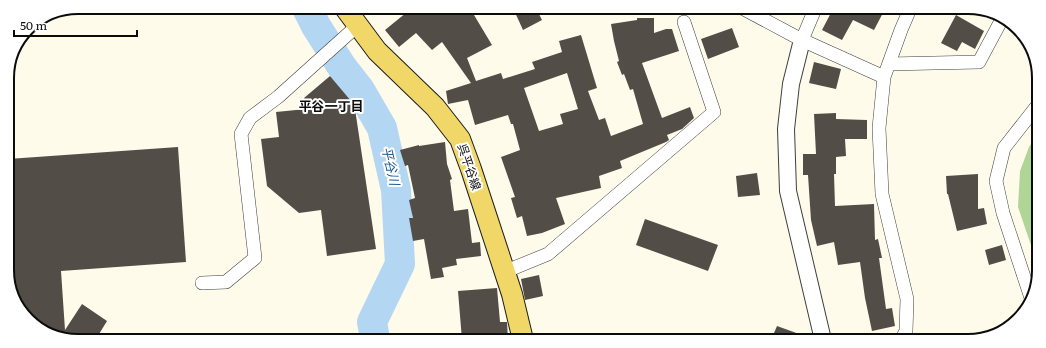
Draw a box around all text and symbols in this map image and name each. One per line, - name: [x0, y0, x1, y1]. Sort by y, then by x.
- scale bar: [14, 12, 137, 38]
- text: 50 m: [20, 16, 47, 34]
- district label: 平谷一丁目: [298, 96, 364, 115]
- street label: 呉平谷線: [454, 141, 486, 192]
- water label: 平谷川: [378, 145, 406, 189]

